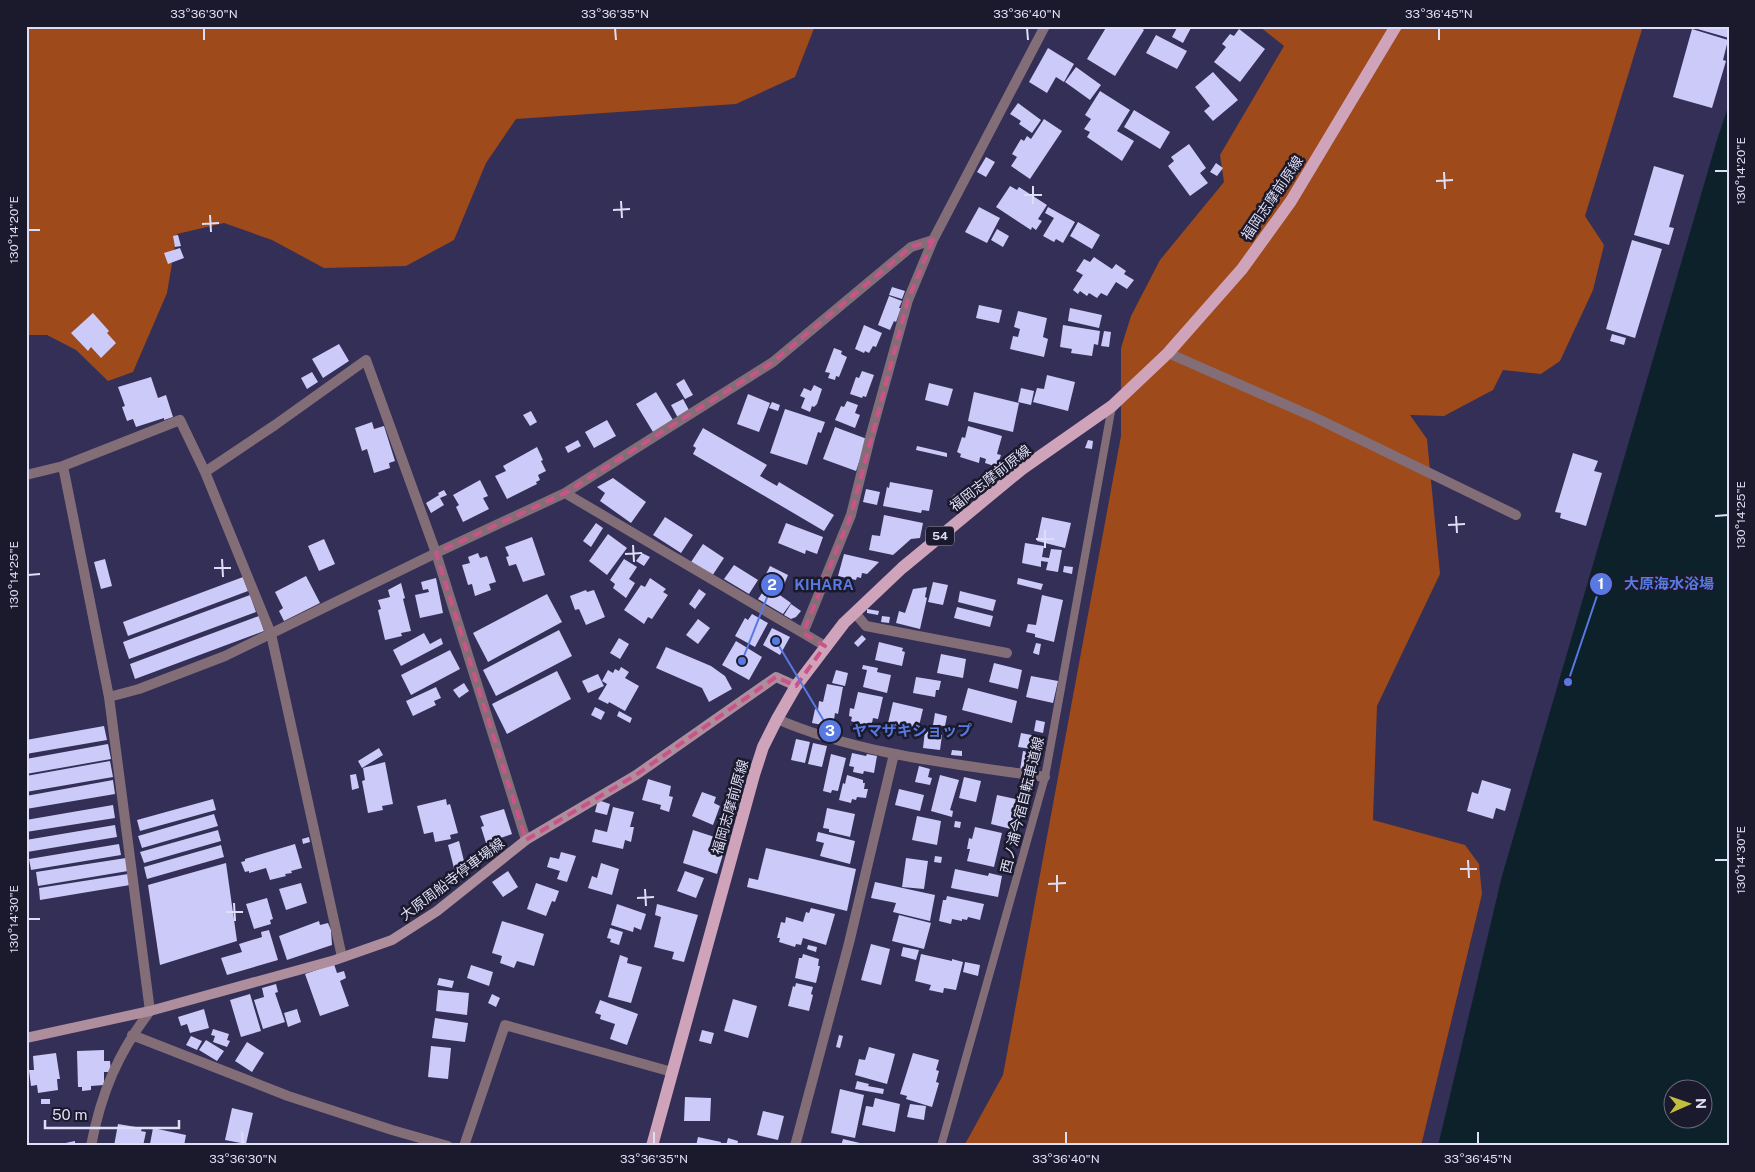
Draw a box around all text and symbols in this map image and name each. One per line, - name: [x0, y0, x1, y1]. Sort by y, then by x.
- text: 33°36'30"N: [170, 7, 238, 21]
- text: 33°36'35"N: [581, 7, 649, 21]
- text: 33°36'40"N: [993, 7, 1061, 21]
- text: 33°36'45"N: [1405, 7, 1473, 21]
- text: 130°14'20"E: [1734, 137, 1748, 205]
- street label: 福岡志摩前原線: [1238, 153, 1306, 243]
- text: 130°14'20"E: [7, 196, 21, 264]
- street label: 福岡志摩前原線: [946, 442, 1034, 514]
- text: 130°14'25"E: [1734, 481, 1748, 549]
- road number: 54: [926, 526, 954, 546]
- text: 130°14'25"E: [7, 541, 21, 609]
- callout: 大原海水浴場: [1589, 569, 1724, 599]
- callout: KIHARA: [759, 570, 863, 600]
- text: 1: [1598, 575, 1604, 592]
- text: 大原海水浴場: [1624, 575, 1714, 592]
- text: 2: [767, 576, 777, 593]
- text: KIHARA: [794, 576, 854, 593]
- callout: ヤマザキショップ: [817, 716, 982, 746]
- text: 3: [825, 722, 835, 739]
- text: ヤマザキショップ: [852, 722, 972, 739]
- street label: 西ノ浦今宿自転車道線: [997, 735, 1047, 875]
- street label: 福岡志摩前原線: [709, 758, 751, 856]
- text: 130°14'30"E: [1734, 826, 1748, 894]
- street label: 大原周船寺停車場線: [397, 835, 507, 923]
- text: 130°14'30"E: [7, 885, 21, 953]
- north arrow: [1662, 1080, 1712, 1130]
- scale bar: [45, 1097, 179, 1129]
- text: N: [1693, 1098, 1709, 1109]
- text: 50 m: [52, 1106, 87, 1123]
- text: 33°36'30"N: [209, 1152, 277, 1166]
- text: 33°36'35"N: [620, 1152, 688, 1166]
- text: 33°36'40"N: [1032, 1152, 1100, 1166]
- text: 33°36'45"N: [1444, 1152, 1512, 1166]

